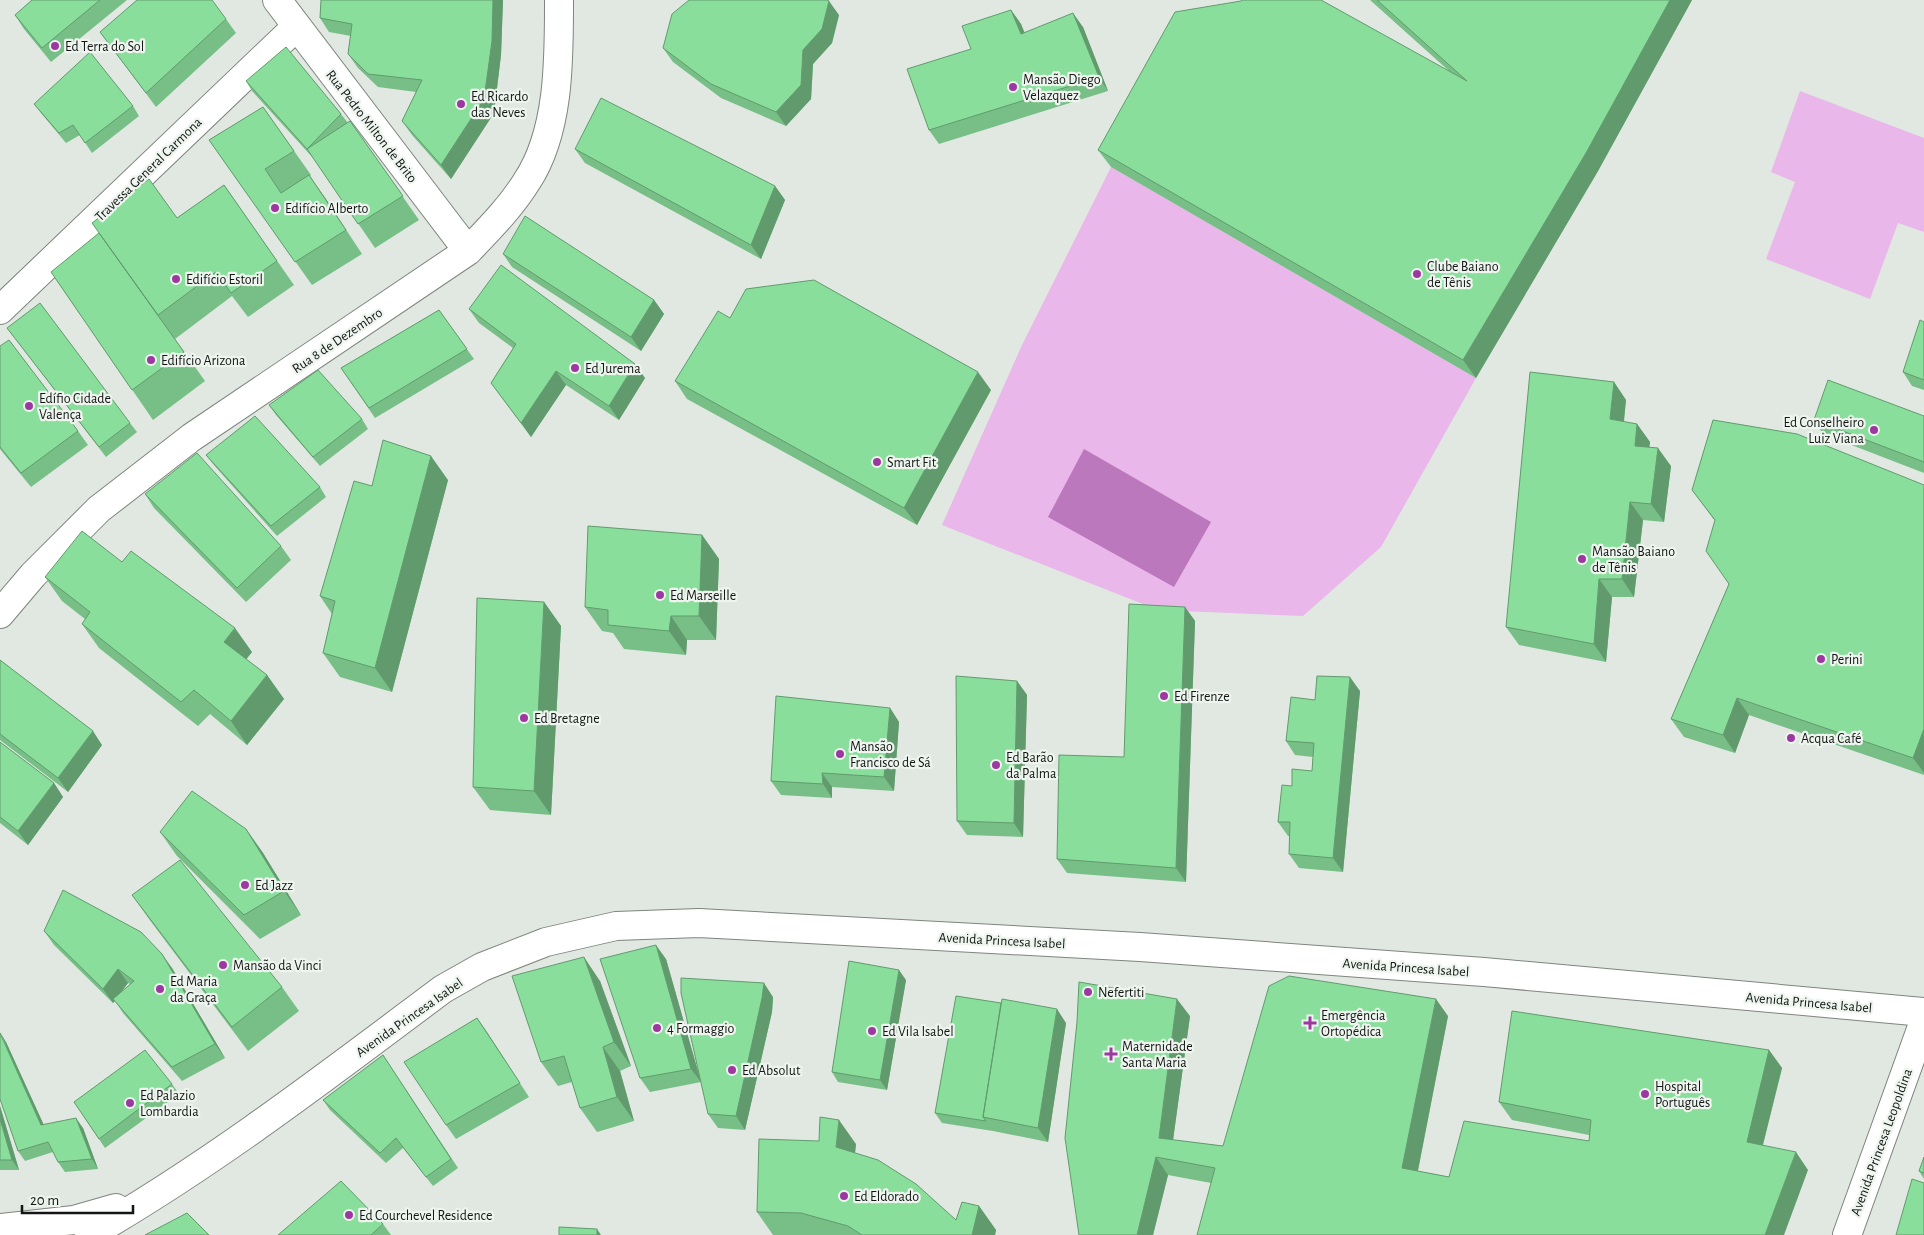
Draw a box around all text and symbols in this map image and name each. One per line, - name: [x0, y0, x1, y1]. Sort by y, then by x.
- marker: Ed Terra do Sol: [49, 40, 61, 52]
- place label: Ed Terra do Sol: [65, 40, 144, 54]
- street label: Rua Pedro Milton de Brito: [323, 68, 419, 186]
- place label: Mansão Diego Velazquez: [1023, 73, 1101, 103]
- marker: Mansão Diego Velazquez: [1007, 81, 1019, 93]
- place label: Ed Ricardo das Neves: [471, 90, 528, 120]
- marker: Ed Ricardo das Neves: [455, 98, 467, 110]
- street label: Travessa General Carmona: [93, 115, 205, 224]
- marker: Edifício Alberto: [269, 202, 281, 214]
- place label: Edifício Alberto: [285, 202, 369, 216]
- place label: Clube Baiano de Tênis: [1427, 260, 1499, 290]
- marker: Clube Baiano de Tênis: [1411, 268, 1423, 280]
- marker: Edifício Estoril: [170, 273, 182, 285]
- place label: Edifício Estoril: [186, 273, 263, 287]
- street label: Rua 8 de Dezembro: [290, 305, 385, 376]
- marker: Edifício Arizona: [145, 354, 157, 366]
- place label: Edifício Arizona: [161, 354, 246, 368]
- marker: Ed Jurema: [569, 362, 581, 374]
- place label: Ed Jurema: [585, 362, 641, 376]
- place label: Edífio Cidade Valença: [39, 392, 111, 422]
- marker: Edífio Cidade Valença: [23, 400, 35, 412]
- place label: Ed Conselheiro Luiz Viana: [1784, 416, 1865, 446]
- marker: Ed Conselheiro Luiz Viana: [1868, 424, 1880, 436]
- marker: Smart Fit: [871, 456, 883, 468]
- place label: Smart Fit: [887, 456, 937, 470]
- place label: Mansão Baiano de Tênis: [1592, 545, 1675, 575]
- marker: Mansão Baiano de Tênis: [1576, 553, 1588, 565]
- marker: Ed Marseille: [654, 589, 666, 601]
- place label: Ed Marseille: [670, 589, 736, 603]
- marker: Perini: [1815, 653, 1827, 665]
- place label: Perini: [1831, 653, 1863, 667]
- marker: Ed Firenze: [1158, 690, 1170, 702]
- place label: Ed Firenze: [1174, 690, 1230, 704]
- marker: Ed Bretagne: [518, 712, 530, 724]
- place label: Ed Bretagne: [534, 712, 600, 726]
- marker: Acqua Café: [1785, 732, 1797, 744]
- place label: Acqua Café: [1801, 732, 1861, 746]
- place label: Mansão Francisco de Sá: [850, 740, 931, 770]
- marker: Mansão Francisco de Sá: [834, 748, 846, 760]
- place label: Ed Barão da Palma: [1006, 751, 1057, 781]
- marker: Ed Barão da Palma: [990, 759, 1002, 771]
- marker: Ed Jazz: [239, 879, 251, 891]
- place label: Ed Jazz: [255, 879, 293, 893]
- street label: Avenida Princesa Isabel: [938, 931, 1066, 951]
- street label: Avenida Princesa Isabel: [1342, 957, 1470, 979]
- marker: Mansão da Vinci: [217, 959, 229, 971]
- place label: Mansão da Vinci: [233, 959, 322, 973]
- place label: Ed Maria da Graça: [170, 975, 218, 1005]
- street label: Avenida Princesa Isabel: [354, 976, 466, 1060]
- marker: Ed Maria da Graça: [154, 983, 166, 995]
- marker: Nefertiti: [1082, 986, 1094, 998]
- place label: Nefertiti: [1098, 986, 1144, 1000]
- street label: Avenida Princesa Isabel: [1745, 990, 1873, 1015]
- place label: Emergência Ortopédica: [1321, 1009, 1386, 1039]
- marker: Emergência Ortopédica: [1303, 1016, 1317, 1030]
- marker: 4 Formaggio: [651, 1022, 663, 1034]
- place label: 4 Formaggio: [667, 1022, 735, 1036]
- marker: Ed Vila Isabel: [866, 1025, 878, 1037]
- place label: Ed Vila Isabel: [882, 1025, 954, 1039]
- place label: Maternidade Santa Maria: [1122, 1040, 1193, 1070]
- marker: Maternidade Santa Maria: [1104, 1047, 1118, 1061]
- marker: Ed Absolut: [726, 1064, 738, 1076]
- place label: Ed Absolut: [742, 1064, 801, 1078]
- street label: Avenida Princesa Leopoldina: [1849, 1066, 1915, 1218]
- place label: Hospital Português: [1655, 1080, 1710, 1110]
- marker: Hospital Português: [1639, 1088, 1651, 1100]
- place label: Ed Palazio Lombardia: [140, 1089, 199, 1119]
- marker: Ed Palazio Lombardia: [124, 1097, 136, 1109]
- scale bar: [22, 1182, 134, 1214]
- marker: Ed Eldorado: [838, 1190, 850, 1202]
- place label: Ed Eldorado: [854, 1190, 919, 1204]
- text: 20 m: [30, 1193, 59, 1208]
- marker: Ed Courchevel Residence: [343, 1209, 355, 1221]
- place label: Ed Courchevel Residence: [359, 1209, 492, 1223]

